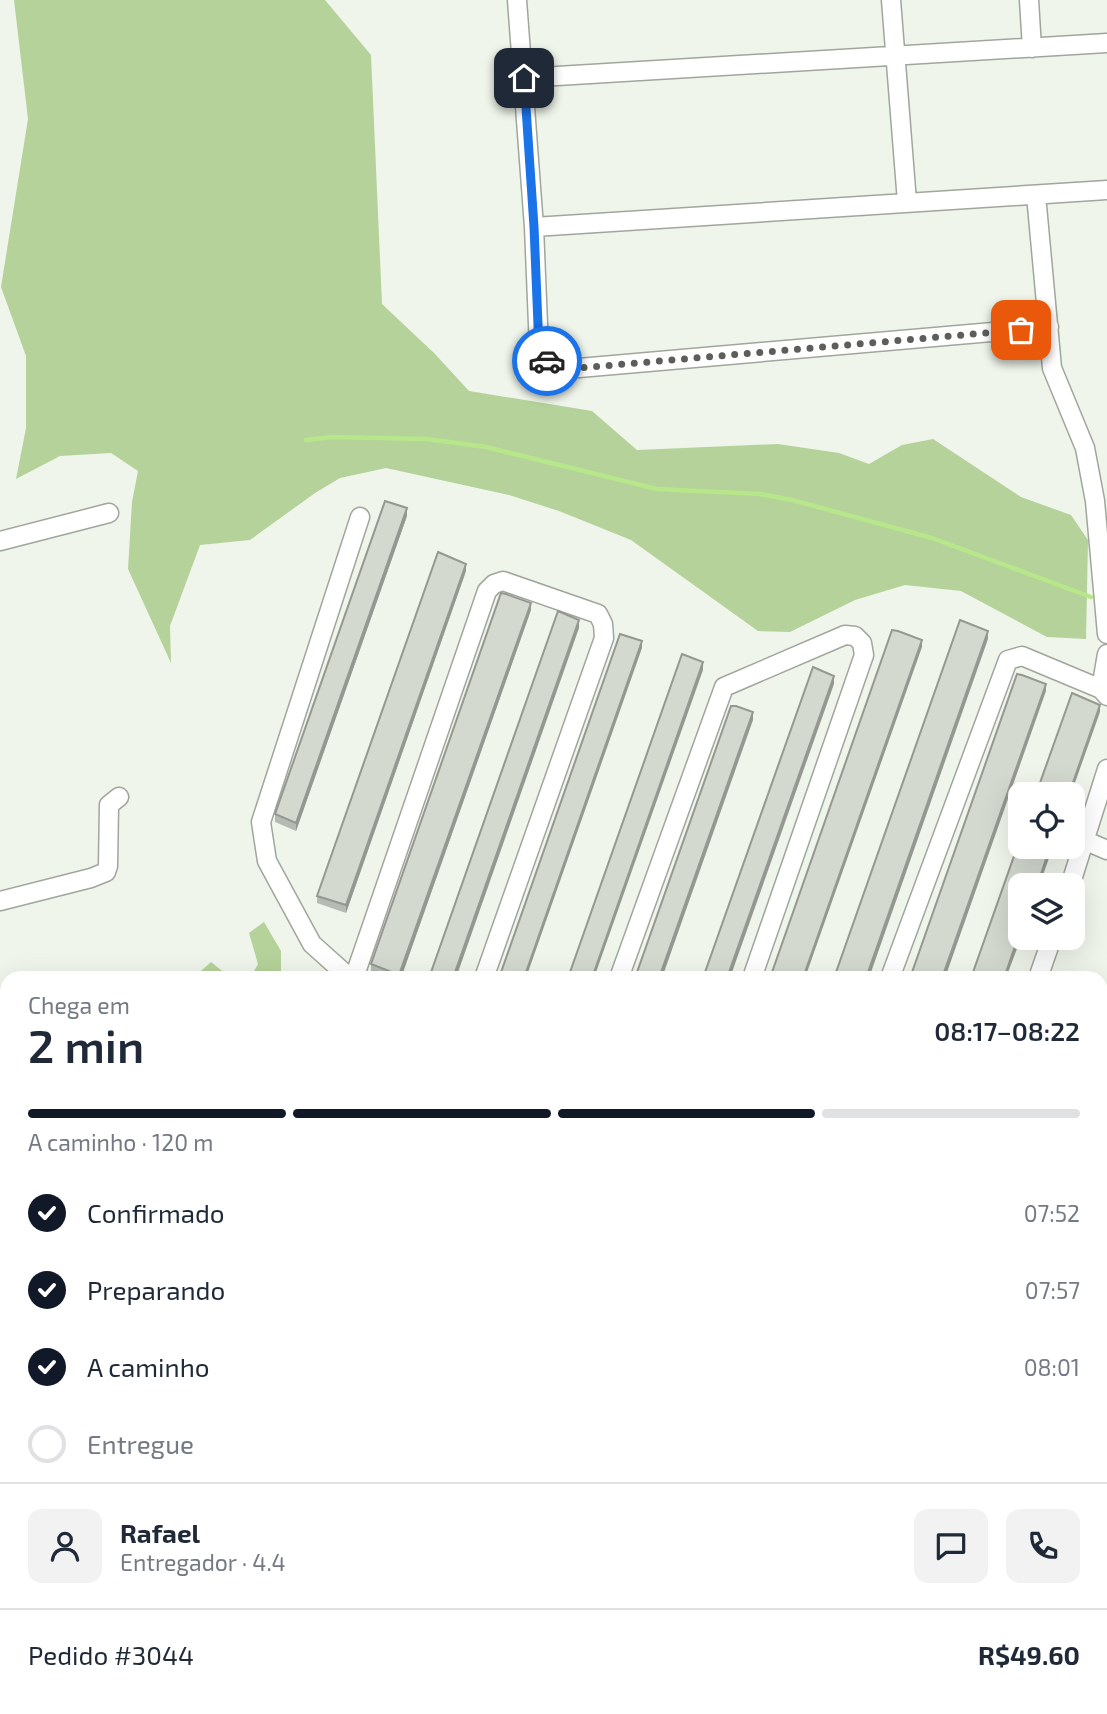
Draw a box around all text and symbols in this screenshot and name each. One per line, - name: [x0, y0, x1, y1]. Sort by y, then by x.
- pin: [494, 48, 554, 108]
- icon: home: [505, 59, 543, 97]
- pin: [991, 300, 1051, 360]
- icon: bag: [1002, 311, 1040, 349]
- courier: [512, 326, 582, 396]
- icon: car: [528, 342, 566, 380]
- map controls: [1008, 782, 1085, 950]
- button: locate: [1008, 782, 1085, 859]
- button: layers: [1008, 873, 1085, 950]
- text: Chega em: [28, 991, 130, 1019]
- text: 08:17–08:22: [934, 1015, 1080, 1046]
- text: 2 min: [28, 1017, 144, 1072]
- text: A caminho · 120 m: [28, 1128, 213, 1156]
- icon: check: [28, 1194, 66, 1232]
- text: Confirmado: [87, 1197, 225, 1228]
- text: 07:52: [1024, 1199, 1080, 1227]
- icon: check: [28, 1271, 66, 1309]
- text: Preparando: [87, 1274, 225, 1305]
- text: 07:57: [1025, 1276, 1080, 1304]
- icon: check: [28, 1348, 66, 1386]
- text: A caminho: [87, 1351, 210, 1382]
- text: 08:01: [1024, 1353, 1080, 1381]
- text: Entregue: [87, 1428, 194, 1459]
- button: person: [28, 1509, 102, 1583]
- button: chat: [914, 1509, 988, 1583]
- button: phone: [1006, 1509, 1080, 1583]
- text: Rafael: [120, 1517, 200, 1548]
- text: Entregador · 4.4: [120, 1548, 286, 1576]
- text: Pedido #3044: [28, 1639, 194, 1670]
- text: R$49.60: [978, 1639, 1080, 1670]

